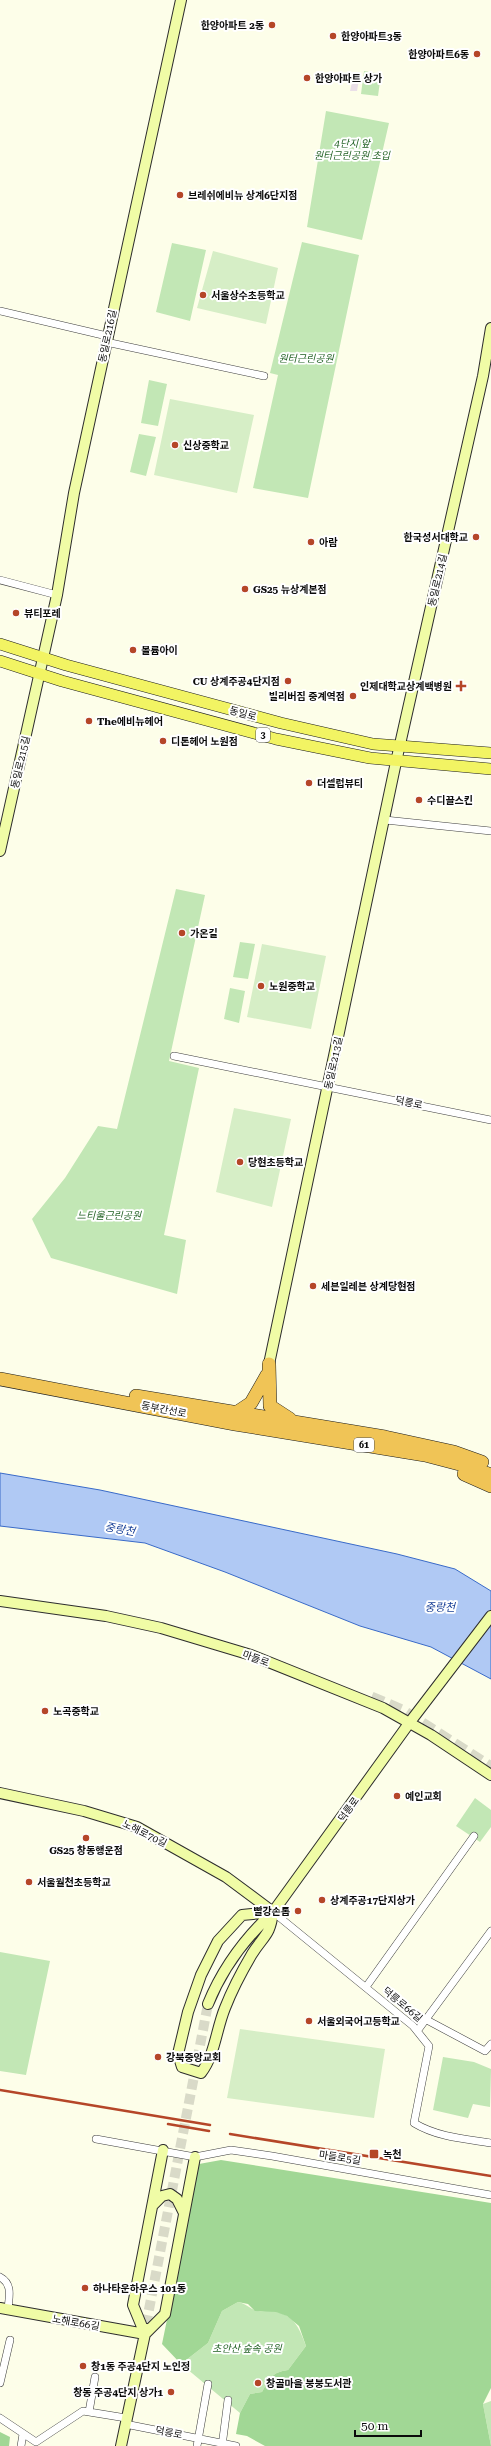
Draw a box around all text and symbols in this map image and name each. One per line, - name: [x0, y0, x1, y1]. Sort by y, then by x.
- place label: 한양아파트 2동: [201, 20, 264, 31]
- marker: 한양아파트 2동: [267, 20, 277, 30]
- marker: 한양아파트3동: [328, 31, 338, 41]
- place label: 한양아파트3동: [341, 31, 402, 42]
- place label: 한양아파트6동: [408, 49, 469, 60]
- marker: 한양아파트6동: [472, 49, 482, 59]
- marker: 한양아파트 상가: [302, 73, 312, 83]
- place label: 한양아파트 상가: [315, 73, 383, 84]
- park label: 4단지 앞 원터근린공원 초입: [314, 138, 391, 161]
- marker: 브레쉬에비뉴 상계6단지점: [175, 190, 185, 200]
- place label: 브레쉬에비뉴 상계6단지점: [188, 190, 297, 201]
- place label: 서울상수초등학교: [211, 289, 285, 301]
- marker: 서울상수초등학교: [198, 290, 208, 300]
- street label: 동일로216길: [97, 309, 118, 363]
- park label: 원터근린공원: [278, 353, 334, 364]
- place label: 신상중학교: [183, 439, 229, 451]
- marker: 신상중학교: [170, 440, 180, 450]
- place label: 한국성서대학교: [404, 531, 468, 543]
- marker: 한국성서대학교: [471, 532, 481, 542]
- marker: 아람: [306, 537, 316, 547]
- place label: 아람: [319, 537, 338, 548]
- street label: 동일로214길: [426, 553, 449, 607]
- marker: GS25 뉴상계본점: [240, 584, 250, 594]
- place label: GS25 뉴상계본점: [253, 584, 327, 595]
- marker: 뷰티포레: [11, 608, 21, 618]
- place label: 뷰티포레: [24, 608, 61, 619]
- marker: 볼륨아이: [128, 645, 138, 655]
- place label: 볼륨아이: [141, 645, 178, 656]
- place label: CU 상계주공4단지점: [193, 676, 280, 687]
- marker: CU 상계주공4단지점: [283, 676, 293, 686]
- place label: 인제대학교상계백병원: [360, 680, 452, 692]
- marker: 인제대학교상계백병원: [455, 680, 467, 692]
- place label: 빌리버짐 중계역점: [269, 691, 345, 702]
- marker: 빌리버짐 중계역점: [348, 691, 358, 701]
- street label: 동일로: [228, 705, 258, 722]
- marker: The에비뉴헤어: [84, 716, 94, 726]
- place label: The에비뉴헤어: [97, 716, 163, 727]
- road number: 3: [256, 728, 270, 742]
- street label: 동일로215길: [9, 735, 32, 789]
- marker: 디톤헤어 노원점: [158, 736, 168, 746]
- place label: 디톤헤어 노원점: [171, 736, 238, 747]
- marker: 더셀럽뷰티: [304, 778, 314, 788]
- place label: 더셀럽뷰티: [317, 778, 363, 789]
- marker: 수디끌스킨: [414, 795, 424, 805]
- place label: 수디끌스킨: [427, 795, 473, 806]
- marker: 가온길: [177, 928, 187, 938]
- place label: 가온길: [190, 928, 218, 939]
- place label: 노원중학교: [269, 980, 315, 992]
- marker: 노원중학교: [256, 981, 266, 991]
- street label: 동일로213길: [323, 1036, 344, 1090]
- street label: 덕릉로: [394, 1094, 424, 1111]
- place label: 당현초등학교: [248, 1156, 303, 1168]
- marker: 당현초등학교: [235, 1157, 245, 1167]
- park label: 느티울근린공원: [77, 1210, 142, 1221]
- place label: 세븐일레븐 상계당현점: [321, 1280, 416, 1292]
- marker: 세븐일레븐 상계당현점: [308, 1281, 318, 1291]
- street label: 동부간선로: [140, 1400, 188, 1419]
- road number: 61: [354, 1438, 374, 1452]
- water label: 중랑천: [104, 1520, 138, 1539]
- water label: 중랑천: [425, 1601, 457, 1614]
- street label: 마들로: [241, 1649, 271, 1668]
- place label: 노곡중학교: [53, 1705, 99, 1717]
- marker: 노곡중학교: [40, 1706, 50, 1716]
- marker: 예인교회: [392, 1791, 402, 1801]
- place label: 예인교회: [405, 1791, 442, 1802]
- street label: 덕릉로: [336, 1795, 361, 1824]
- street label: 노해로70길: [121, 1818, 169, 1849]
- marker: GS25 창동행운점: [81, 1833, 91, 1843]
- place label: GS25 창동행운점: [49, 1845, 123, 1856]
- place label: 서울월천초등학교: [37, 1876, 111, 1888]
- marker: 서울월천초등학교: [24, 1877, 34, 1887]
- marker: 상계주공17단지상가: [317, 1895, 327, 1905]
- place label: 상계주공17단지상가: [330, 1895, 416, 1906]
- place label: 빨강손톱: [253, 1906, 290, 1917]
- marker: 빨강손톱: [293, 1906, 303, 1916]
- street label: 덕릉로66길: [381, 1985, 425, 2024]
- place label: 서울외국어고등학교: [317, 2015, 400, 2027]
- marker: 서울외국어고등학교: [304, 2016, 314, 2026]
- marker: 강북중앙교회: [153, 2052, 163, 2062]
- place label: 강북중앙교회: [166, 2052, 221, 2063]
- marker: 녹천: [368, 2148, 380, 2160]
- place label: 녹천: [383, 2148, 401, 2160]
- street label: 마들로5길: [318, 2149, 362, 2166]
- marker: 하나타운하우스 101동: [80, 2283, 90, 2293]
- place label: 하나타운하우스 101동: [93, 2283, 186, 2294]
- street label: 노해로66길: [51, 2313, 101, 2332]
- park label: 초안산 숲속 공원: [212, 2343, 283, 2354]
- marker: 창1동 주공4단지 노인정: [78, 2361, 88, 2371]
- place label: 창1동 주공4단지 노인정: [91, 2361, 190, 2372]
- marker: 창골마을 붕붕도서관: [253, 2378, 263, 2388]
- place label: 창골마을 붕붕도서관: [266, 2378, 351, 2389]
- place label: 창동 주공4단지 상가1: [73, 2387, 163, 2398]
- marker: 창동 주공4단지 상가1: [166, 2387, 176, 2397]
- scale bar: [355, 2412, 421, 2438]
- text: 50 m: [361, 2419, 388, 2433]
- street label: 덕릉로: [154, 2424, 184, 2441]

